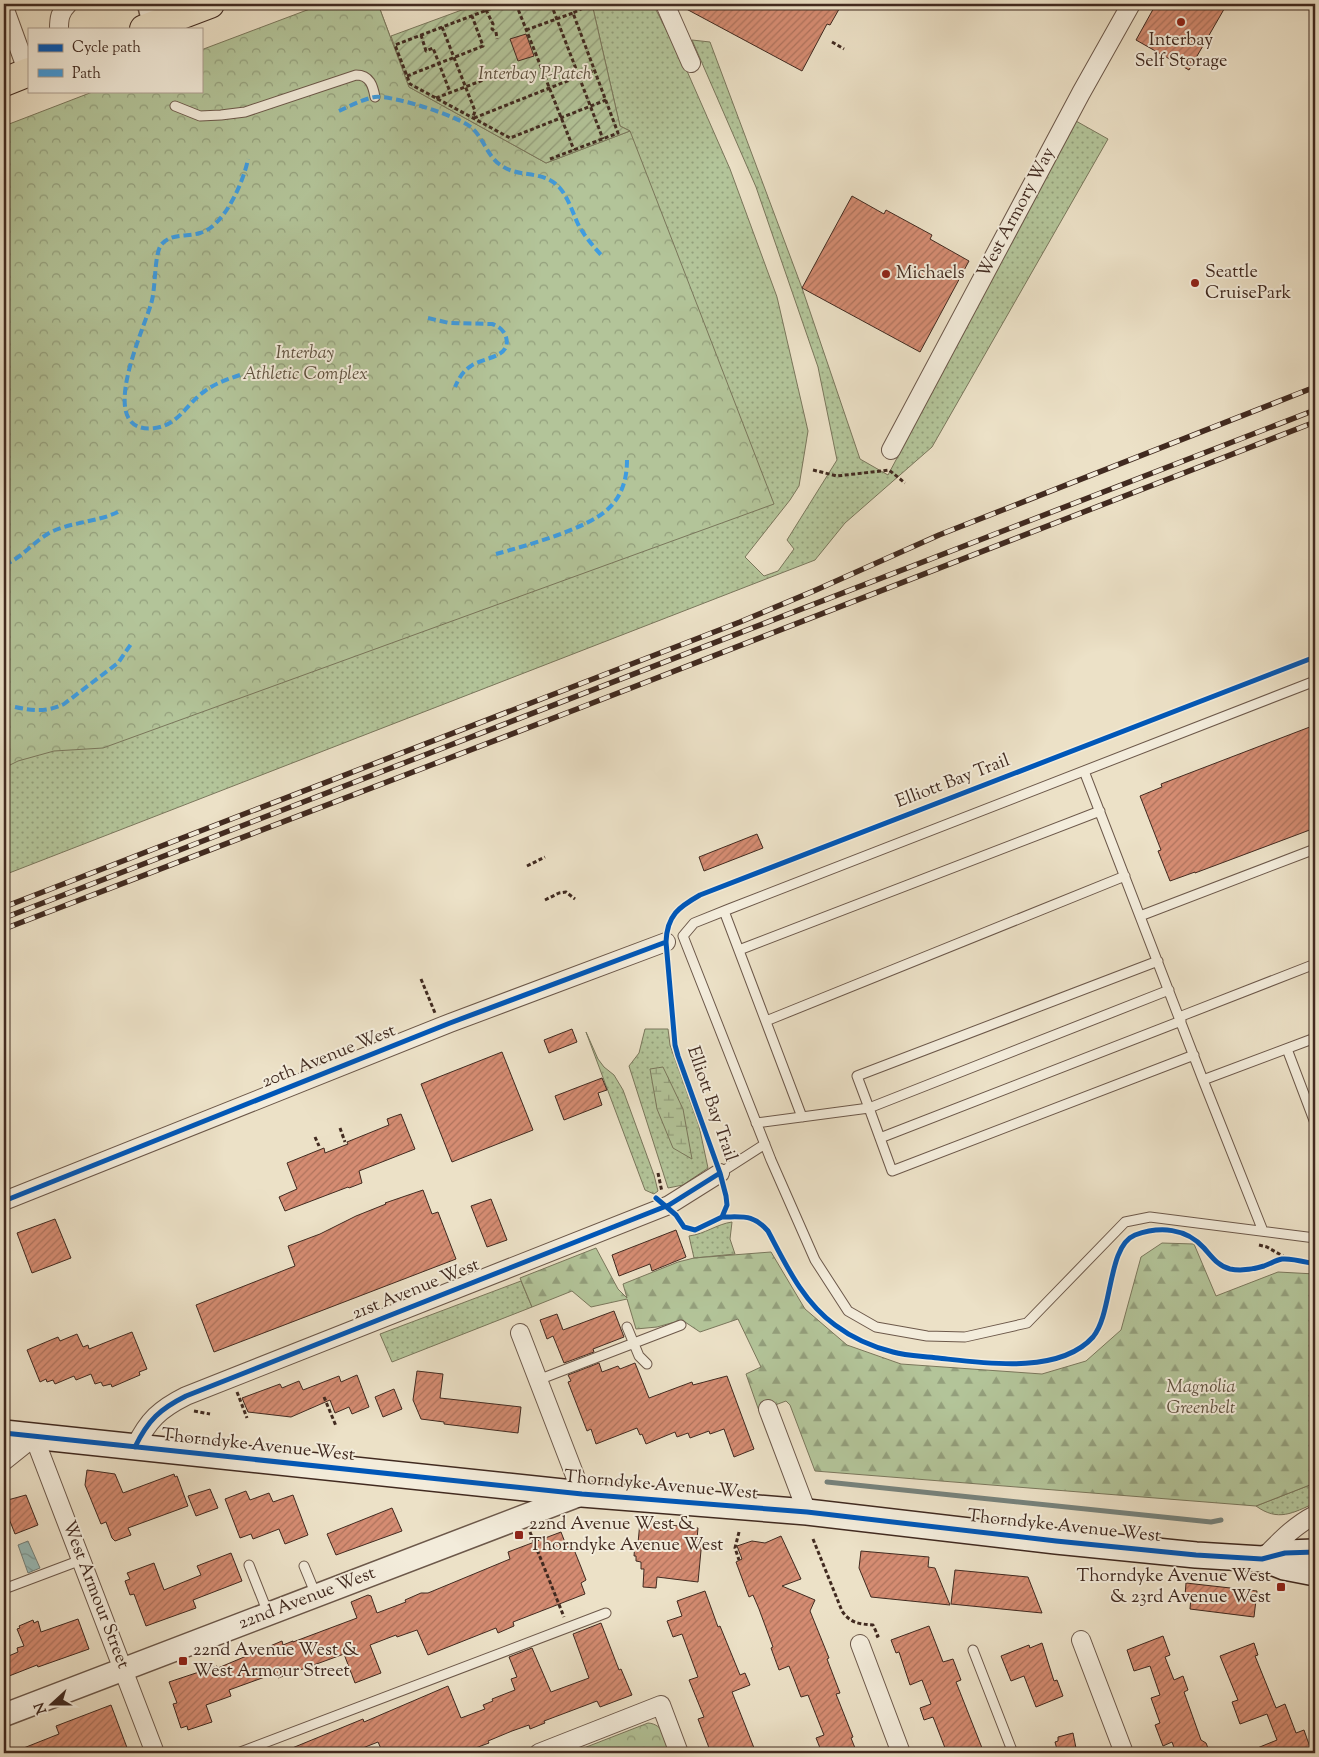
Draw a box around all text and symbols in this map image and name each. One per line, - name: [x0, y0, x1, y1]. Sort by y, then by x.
- marker: Interbay Self Storage: [1175, 16, 1187, 28]
- legend: [28, 28, 202, 92]
- place label: Interbay Self Storage: [1135, 28, 1227, 75]
- text: Cycle path: [72, 38, 141, 59]
- park label: Interbay P-Patch: [478, 62, 592, 88]
- text: Path: [72, 64, 101, 85]
- street label: West Armory Way: [972, 143, 1062, 283]
- place label: Seattle CruisePark: [1205, 260, 1292, 307]
- place label: Michaels: [896, 261, 965, 287]
- marker: Michaels: [880, 268, 892, 280]
- marker: Seattle CruisePark: [1189, 277, 1201, 289]
- park label: Interbay Athletic Complex: [242, 341, 368, 388]
- street label: Elliott Bay Trail: [892, 748, 1014, 816]
- street label: 20th Avenue West: [258, 1018, 400, 1096]
- street label: Elliott Bay Trail: [679, 1043, 743, 1165]
- street label: 21st Avenue West: [348, 1253, 484, 1327]
- park label: Magnolia Greenbelt: [1166, 1375, 1236, 1422]
- street label: Thorndyke Avenue West: [160, 1423, 356, 1469]
- street label: Thorndyke Avenue West: [563, 1465, 759, 1507]
- street label: Thorndyke Avenue West: [966, 1504, 1162, 1550]
- place label: 22nd Avenue West & Thorndyke Avenue West: [529, 1512, 723, 1559]
- street label: West Armour Street: [55, 1517, 135, 1673]
- marker: 22nd Avenue West & Thorndyke Avenue West: [513, 1529, 525, 1541]
- street label: 22nd Avenue West: [235, 1561, 379, 1637]
- place label: Thorndyke Avenue West & 23rd Avenue West: [1077, 1564, 1271, 1611]
- marker: Thorndyke Avenue West & 23rd Avenue West: [1275, 1581, 1287, 1593]
- place label: 22nd Avenue West & West Armour Street: [193, 1638, 359, 1685]
- marker: 22nd Avenue West & West Armour Street: [177, 1655, 189, 1667]
- north arrow: [28, 1680, 78, 1730]
- text: N: [30, 1699, 53, 1717]

